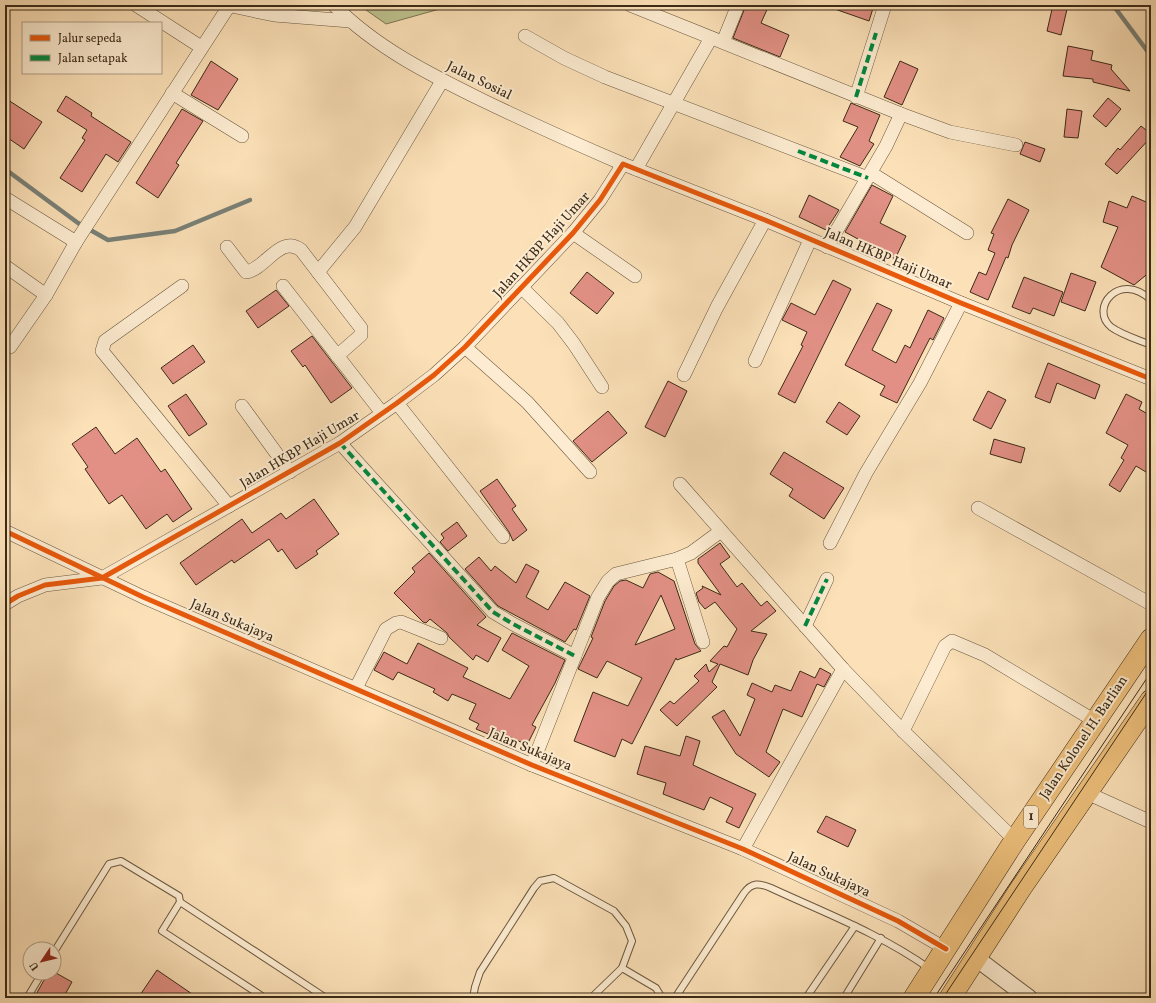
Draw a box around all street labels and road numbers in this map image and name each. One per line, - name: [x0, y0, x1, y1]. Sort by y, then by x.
- street label: Jalan Sosial: [443, 57, 515, 105]
- street label: Jalan HKBP Haji Umar: [489, 188, 595, 302]
- street label: Jalan HKBP Haji Umar: [821, 224, 955, 295]
- street label: Jalan HKBP Haji Umar: [236, 407, 364, 493]
- street label: Jalan Sukajaya: [187, 595, 277, 647]
- street label: Jalan Kolonel H. Barlian: [1035, 672, 1133, 804]
- street label: Jalan Sukajaya: [485, 724, 575, 776]
- road number: 1: [1024, 806, 1038, 828]
- street label: Jalan Sukajaya: [785, 848, 873, 902]

